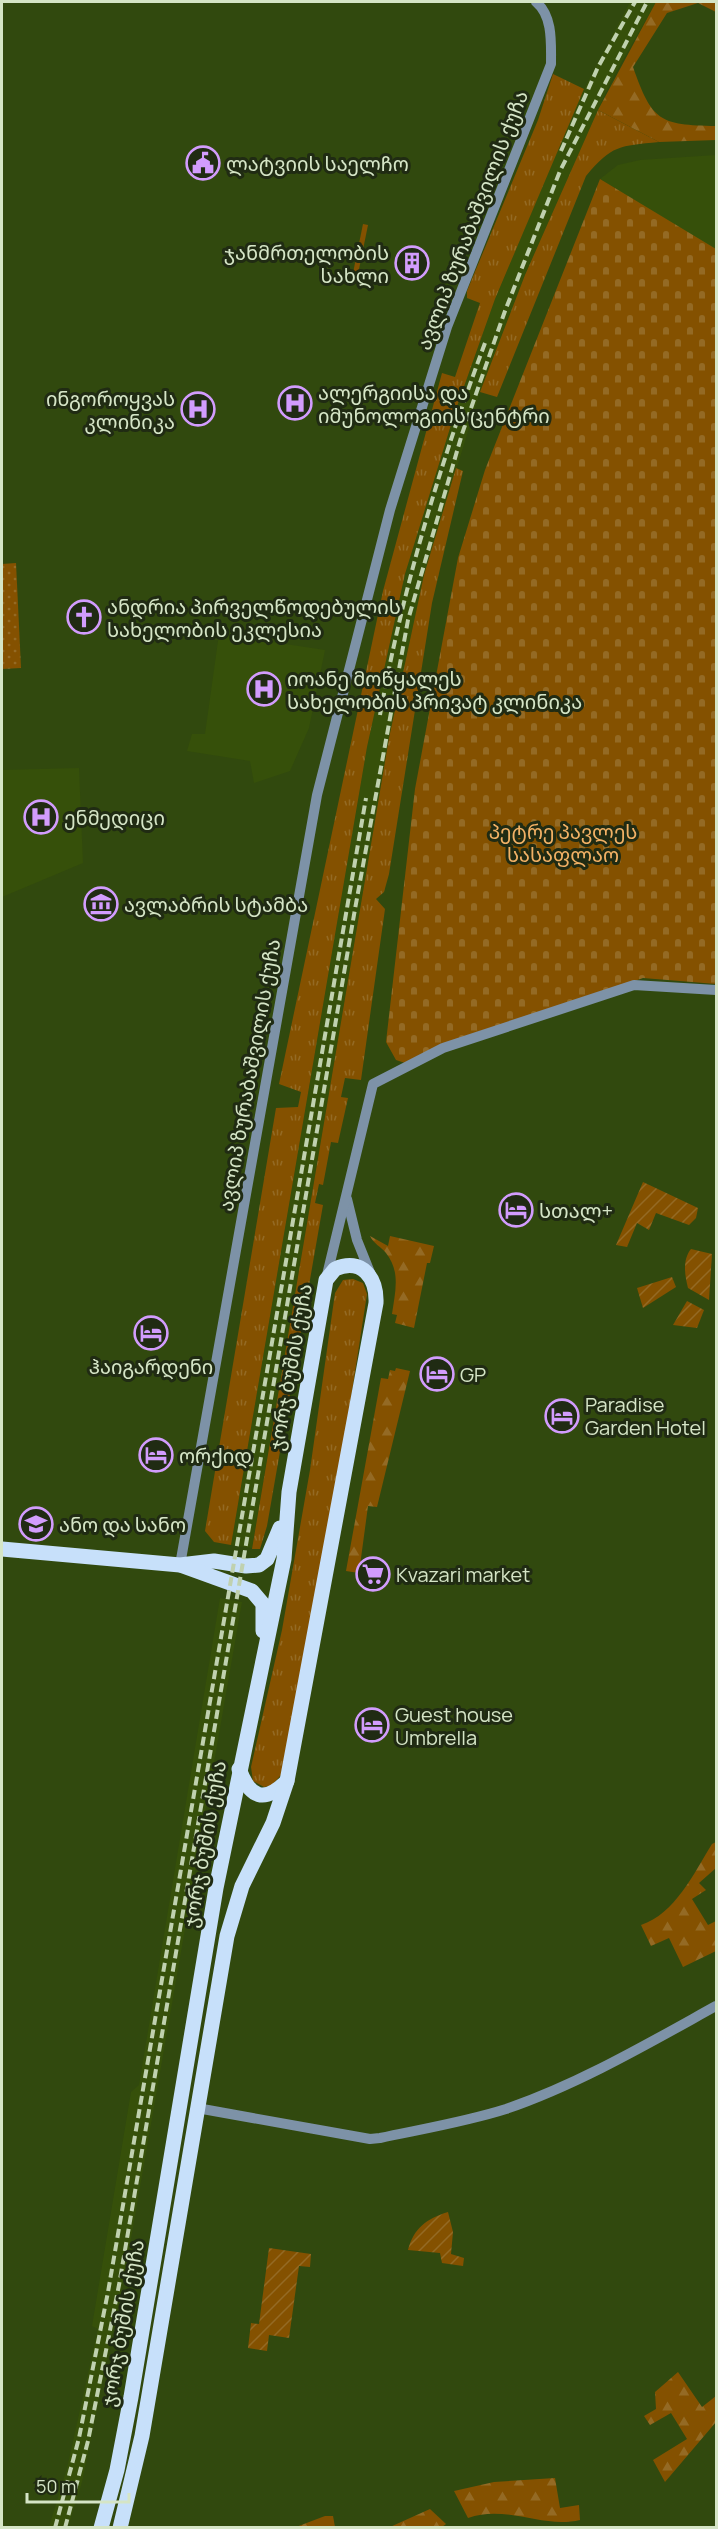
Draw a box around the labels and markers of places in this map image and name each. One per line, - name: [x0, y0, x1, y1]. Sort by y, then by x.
- public building icon: ლატვიის საელჩო: [185, 145, 221, 181]
- place label: ლატვიის საელჩო: [226, 150, 409, 177]
- place label: ჯანმრთელობის სახლი: [224, 239, 389, 289]
- building icon: ჯანმრთელობის სახლი: [394, 245, 430, 281]
- place label: ალერგიისა და იმუნოლოგიის ცენტრი: [318, 379, 550, 429]
- place label: ინგოროყვას კლინიკა: [46, 385, 175, 435]
- hospital icon: ალერგიისა და იმუნოლოგიის ცენტრი: [277, 385, 313, 421]
- hospital icon: ინგოროყვას კლინიკა: [180, 391, 216, 427]
- place label: ანდრია პირველწოდებულის სახელობის ეკლესია: [107, 593, 401, 643]
- church icon: ანდრია პირველწოდებულის სახელობის ეკლესია: [66, 599, 102, 635]
- place label: იოანე მოწყალეს სახელობის პრივატ კლინიკა: [287, 665, 582, 715]
- hospital icon: იოანე მოწყალეს სახელობის პრივატ კლინიკა: [246, 671, 282, 707]
- hospital icon: ენმედიცი: [23, 799, 59, 835]
- place label: ენმედიცი: [64, 804, 165, 831]
- museum icon: ავლაბრის სტამბა: [83, 886, 119, 922]
- place label: ავლაბრის სტამბა: [124, 891, 308, 918]
- hotel icon: სთალ+: [498, 1192, 534, 1228]
- place label: სთალ+: [539, 1197, 613, 1224]
- hotel icon: ჰაიგარდენი: [133, 1315, 169, 1351]
- place label: ჰაიგარდენი: [89, 1353, 213, 1380]
- hotel icon: GP: [419, 1356, 455, 1392]
- place label: GP: [460, 1361, 486, 1388]
- place label: Paradise Garden Hotel: [585, 1391, 706, 1441]
- hotel icon: Paradise Garden Hotel: [544, 1398, 580, 1434]
- hotel icon: ორქიდ: [138, 1437, 174, 1473]
- place label: ორქიდ: [179, 1442, 252, 1469]
- school or university icon: ანო და სანო: [18, 1506, 54, 1542]
- place label: ანო და სანო: [59, 1511, 186, 1538]
- supermarket icon: Kvazari market: [355, 1556, 391, 1592]
- place label: Kvazari market: [396, 1561, 530, 1588]
- place label: Guest house Umbrella: [395, 1701, 513, 1751]
- hotel icon: Guest house Umbrella: [354, 1707, 390, 1743]

